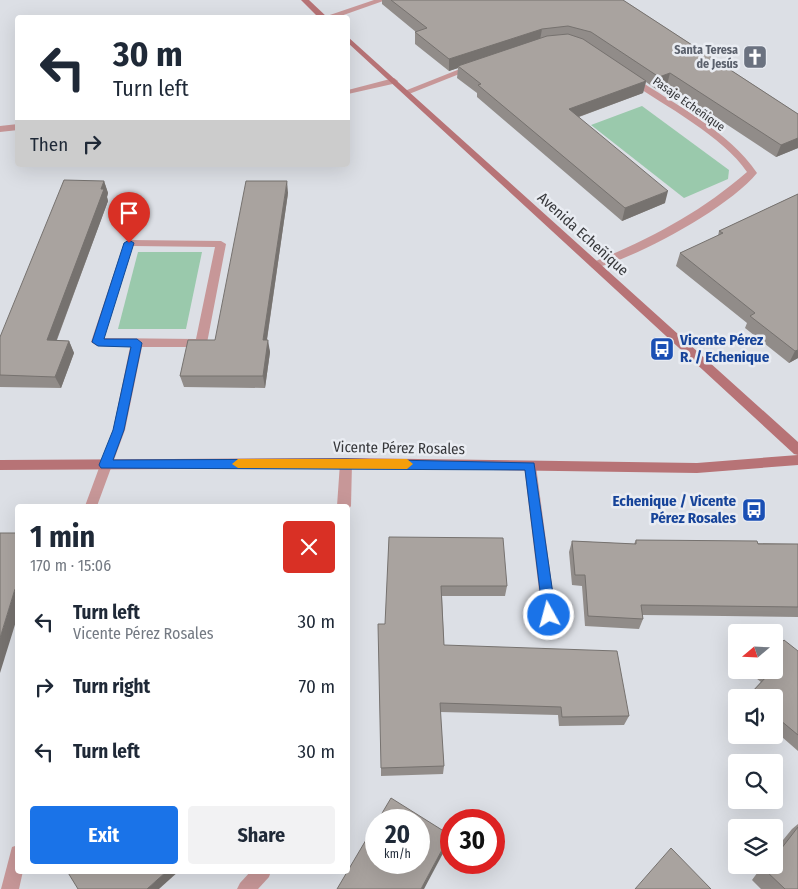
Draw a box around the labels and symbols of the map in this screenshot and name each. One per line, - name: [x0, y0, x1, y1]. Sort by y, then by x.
- place label: Santa Teresa de Jesús: [674, 43, 739, 71]
- church icon: Santa Teresa de Jesús: [742, 44, 768, 70]
- street label: Pasaje Echeñique: [650, 74, 728, 134]
- street label: Avenida Echeñique: [534, 189, 632, 279]
- pin: [108, 192, 150, 243]
- place label: Vicente Pérez R. / Echenique: [679, 331, 770, 366]
- bus stop icon: Vicente Pérez R. / Echenique: [649, 336, 675, 362]
- street label: Vicente Pérez Rosales: [333, 438, 465, 458]
- place label: Echenique / Vicente Pérez Rosales: [613, 492, 736, 527]
- bus stop icon: Echenique / Vicente Pérez Rosales: [741, 497, 767, 523]
- position arrow: [522, 588, 574, 640]
- north arrow: [728, 624, 782, 679]
- speed limit sign: 30: [440, 809, 505, 874]

